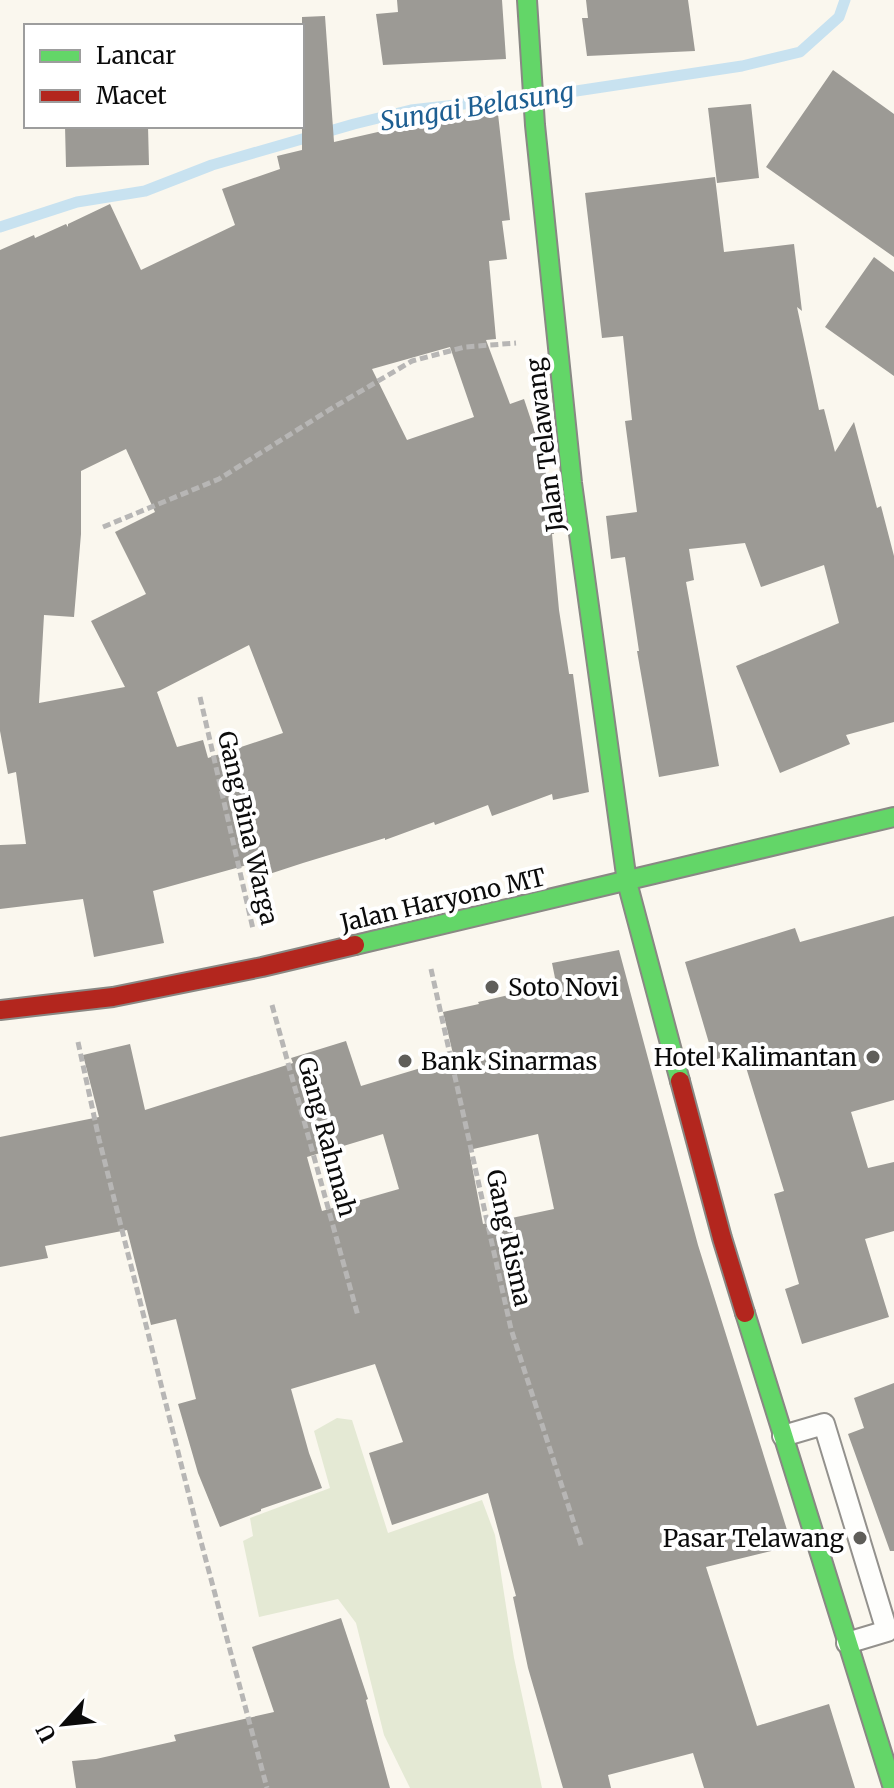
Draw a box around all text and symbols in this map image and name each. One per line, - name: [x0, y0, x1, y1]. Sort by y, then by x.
- legend: [24, 24, 304, 128]
- text: Lancar: [96, 40, 176, 71]
- water label: Sungai Belasung: [378, 74, 576, 138]
- text: Macet: [96, 80, 167, 111]
- street label: Jalan Telawang: [519, 356, 571, 535]
- street label: Gang Bina Warga: [211, 728, 285, 928]
- street label: Jalan Haryono MT: [336, 861, 549, 939]
- place label: Soto Novi: [508, 972, 619, 1003]
- marker: Soto Novi: [483, 978, 501, 996]
- place label: Hotel Kalimantan: [654, 1042, 857, 1073]
- place label: Bank Sinarmas: [421, 1046, 597, 1077]
- marker: Hotel Kalimantan: [864, 1048, 882, 1066]
- marker: Bank Sinarmas: [396, 1052, 414, 1070]
- street label: Gang Rahmah: [291, 1054, 363, 1220]
- street label: Gang Risma: [479, 1167, 539, 1309]
- place label: Pasar Telawang: [663, 1523, 844, 1554]
- marker: Pasar Telawang: [851, 1529, 869, 1547]
- north arrow: [24, 1684, 104, 1764]
- text: U: [30, 1719, 62, 1747]

